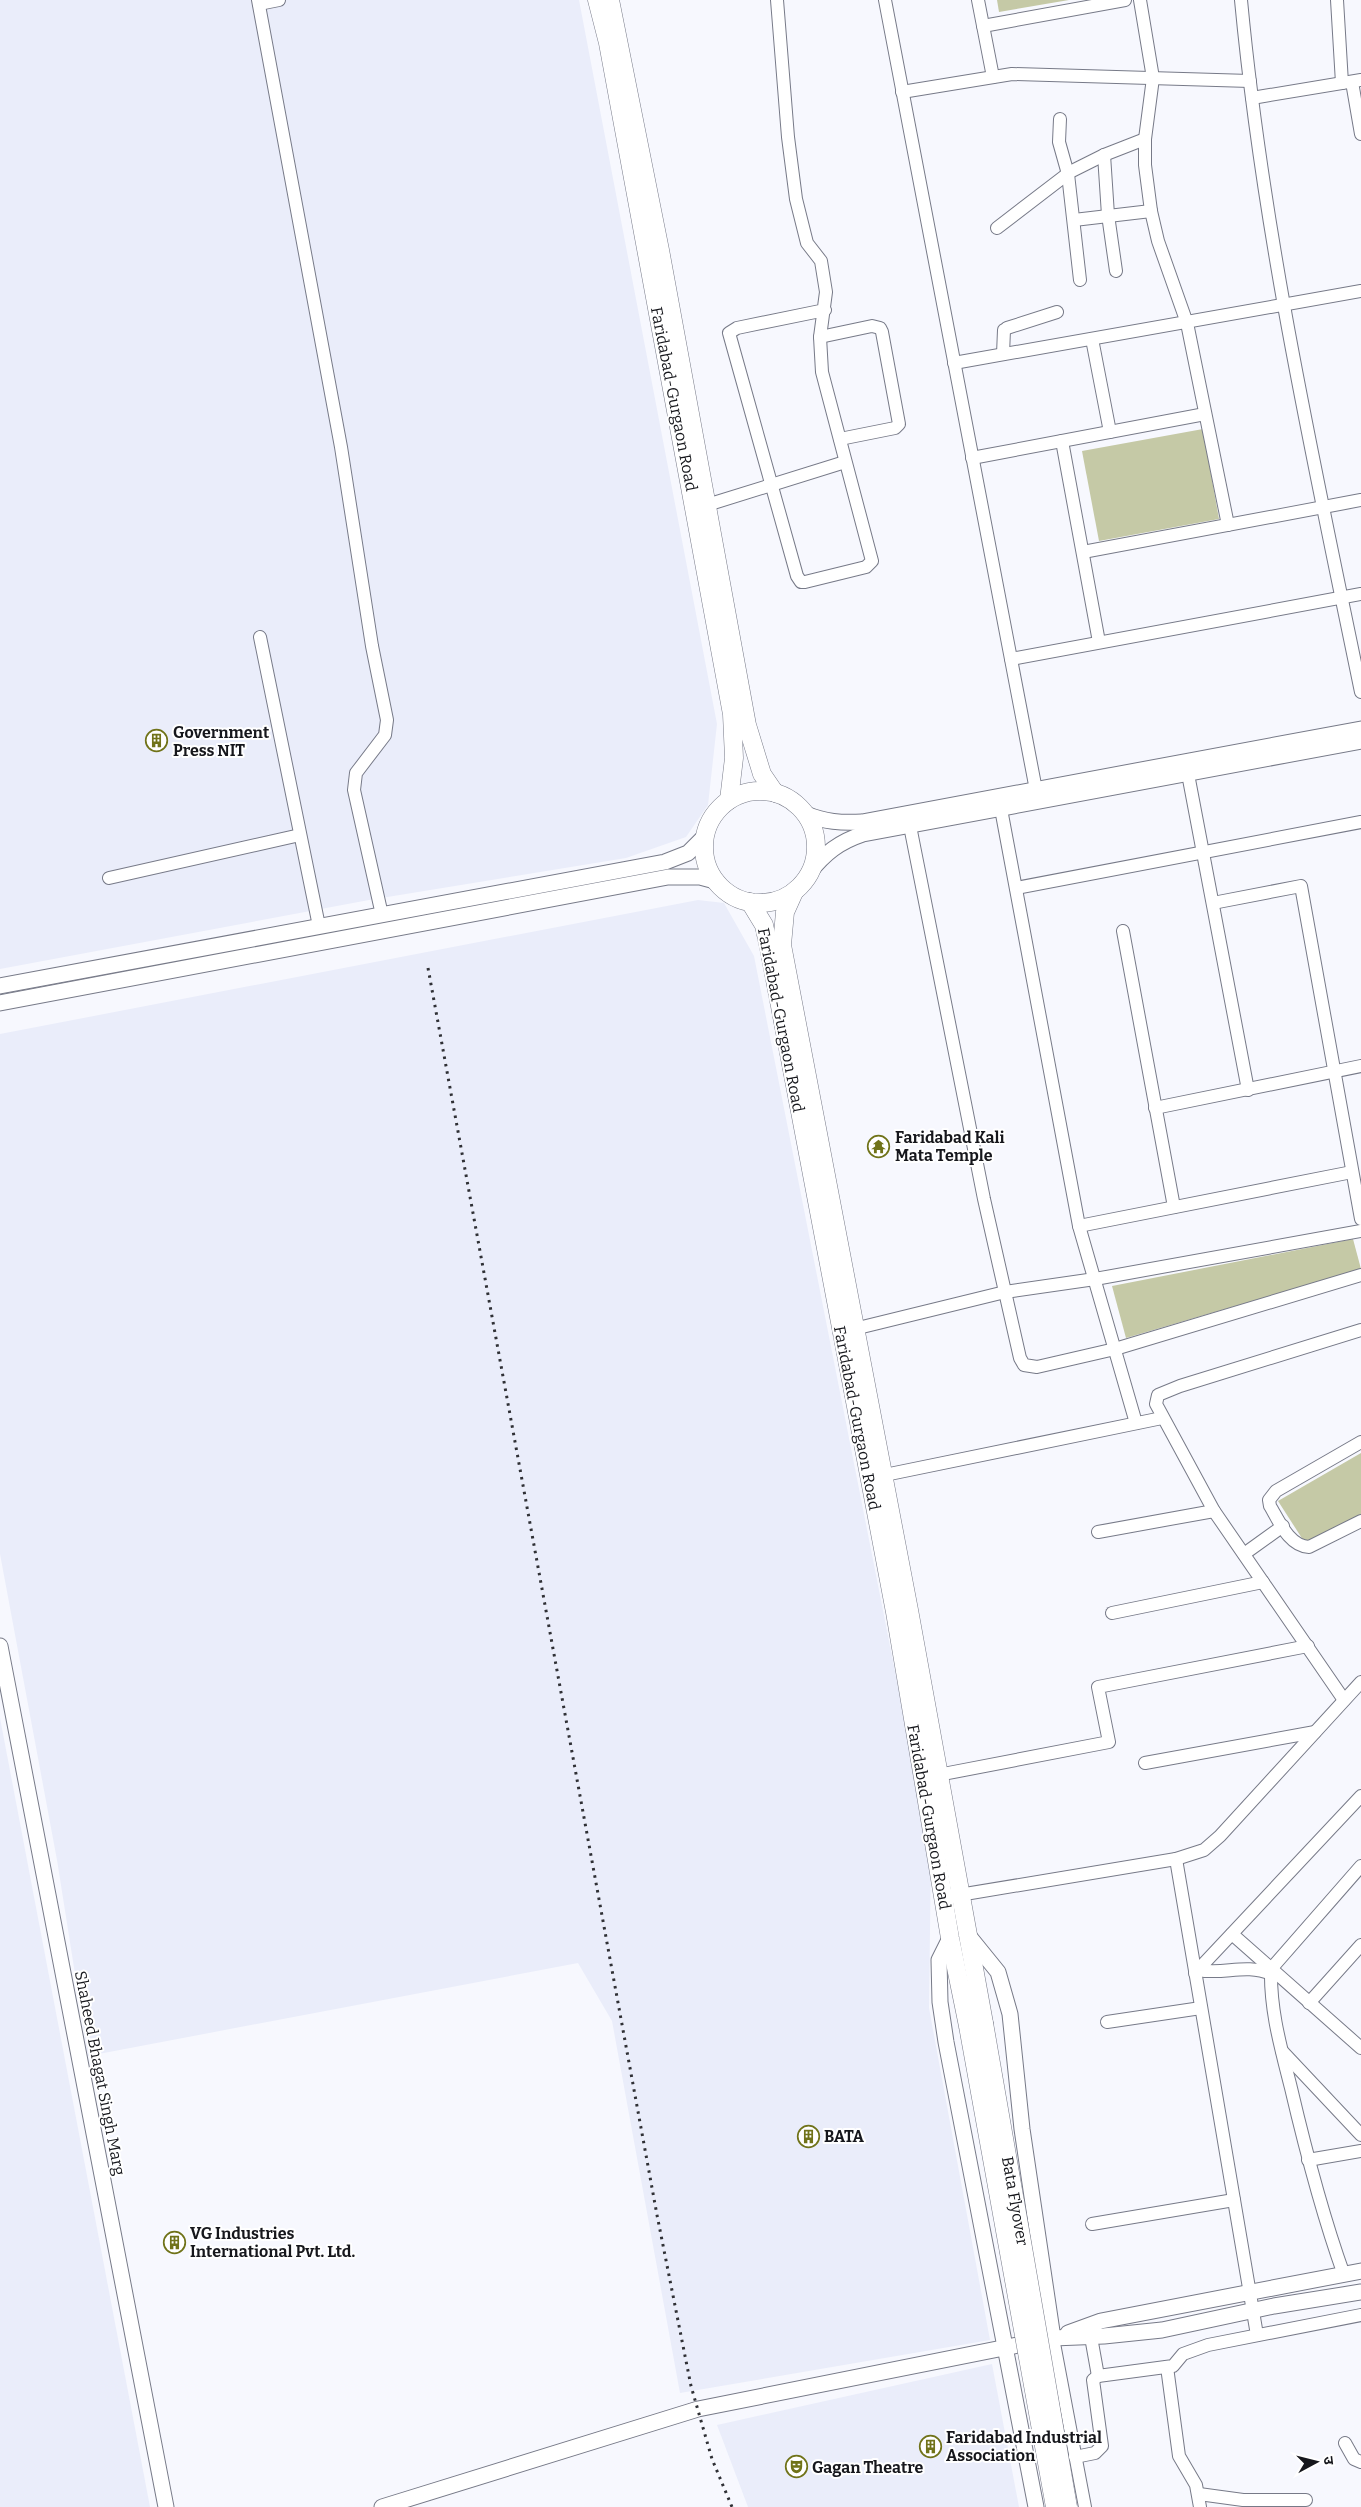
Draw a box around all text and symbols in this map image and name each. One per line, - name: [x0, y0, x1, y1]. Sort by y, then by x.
- street label: Faridabad-Gurgaon Road: [647, 305, 701, 493]
- place label: Government Press NIT: [173, 723, 270, 760]
- building icon: Government Press NIT: [145, 729, 169, 753]
- street label: Faridabad-Gurgaon Road: [754, 926, 808, 1114]
- place label: Faridabad Kali Mata Temple: [895, 1128, 1005, 1165]
- temple icon: Faridabad Kali Mata Temple: [867, 1134, 891, 1158]
- street label: Faridabad-Gurgaon Road: [830, 1324, 884, 1512]
- street label: Faridabad-Gurgaon Road: [903, 1723, 955, 1912]
- street label: Shaheed Bhagat Singh Marg: [71, 1969, 129, 2177]
- building icon: BATA: [796, 2124, 820, 2148]
- place label: BATA: [824, 2127, 865, 2146]
- street label: Bata Flyover: [998, 2155, 1032, 2247]
- place label: VG Industries International Pvt. Ltd.: [190, 2224, 355, 2261]
- building icon: VG Industries International Pvt. Ltd.: [162, 2230, 186, 2254]
- place label: Faridabad Industrial Association: [946, 2428, 1102, 2465]
- building icon: Faridabad Industrial Association: [918, 2434, 942, 2458]
- north arrow: [1291, 2437, 1341, 2487]
- theatre icon: Gagan Theatre: [784, 2455, 808, 2479]
- text: उ: [1319, 2455, 1337, 2466]
- place label: Gagan Theatre: [812, 2458, 924, 2477]

